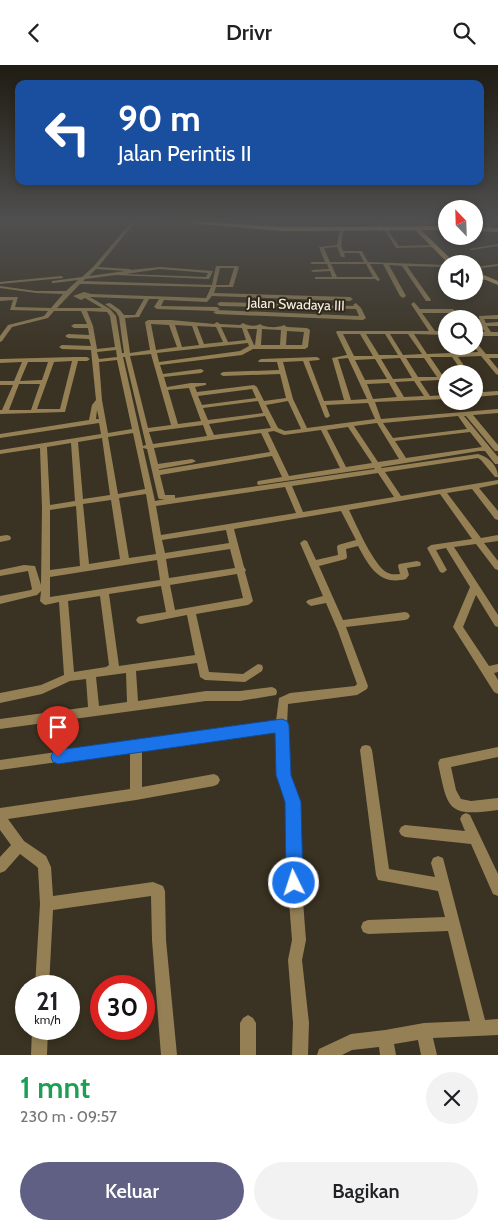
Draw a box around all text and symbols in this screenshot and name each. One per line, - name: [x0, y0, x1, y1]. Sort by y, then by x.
- icon: back: [20, 19, 48, 47]
- text: Drivr: [226, 19, 272, 46]
- icon: search: [450, 19, 478, 47]
- text: 90 m: [118, 97, 201, 140]
- icon: left: [35, 100, 100, 165]
- text: Jalan Perintis II: [118, 140, 252, 167]
- north arrow: [438, 200, 482, 245]
- map controls: [438, 200, 483, 410]
- button: sound: [438, 255, 483, 300]
- street label: Jalan Swadaya III: [246, 293, 345, 315]
- button: search: [438, 310, 483, 355]
- button: layers: [438, 365, 483, 410]
- pin: [37, 706, 79, 757]
- icon: arrive: [44, 713, 72, 741]
- position arrow: [267, 856, 319, 908]
- speed limit sign: 30: [90, 975, 155, 1040]
- text: 21: [36, 986, 59, 1016]
- text: km/h: [34, 1012, 61, 1027]
- text: 1 mnt: [20, 1069, 90, 1106]
- button: close: [426, 1072, 478, 1124]
- text: 230 m · 09:57: [20, 1107, 117, 1126]
- button: Keluar: [20, 1162, 244, 1220]
- button: Bagikan: [254, 1162, 478, 1220]

